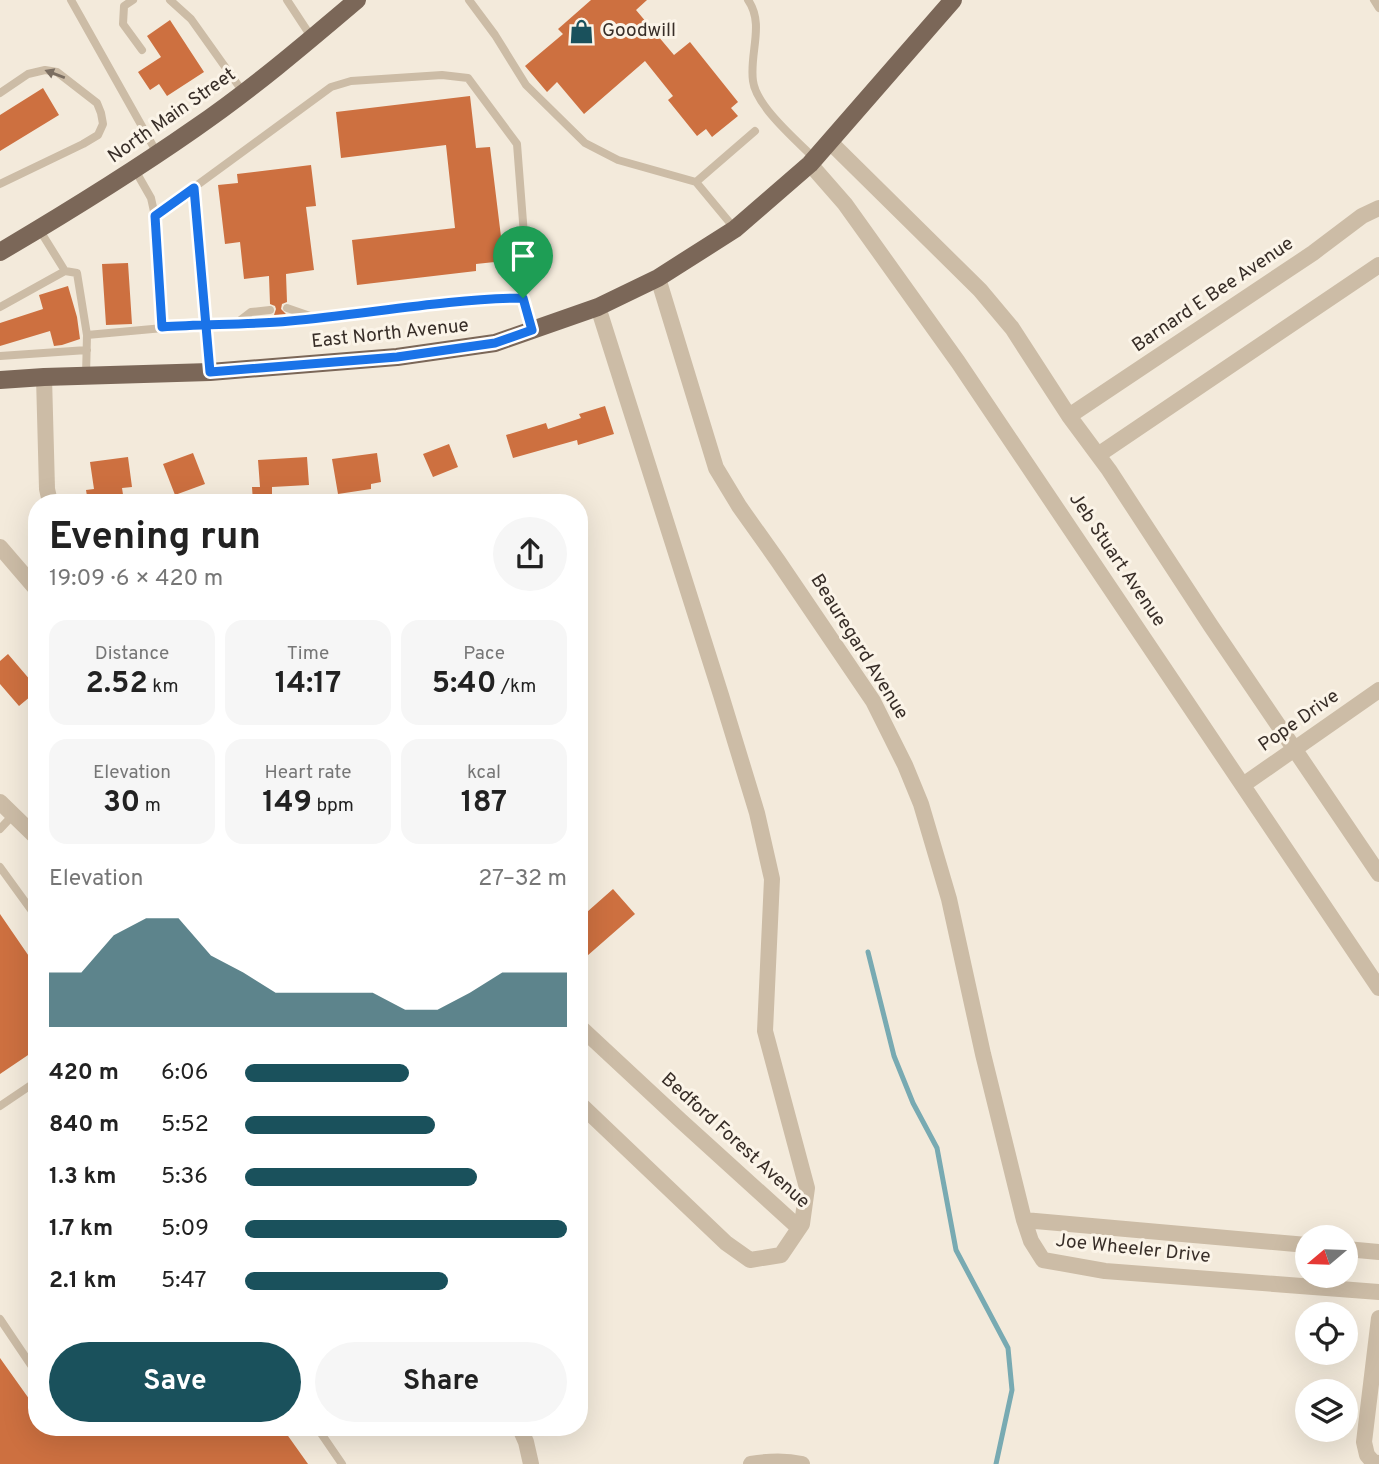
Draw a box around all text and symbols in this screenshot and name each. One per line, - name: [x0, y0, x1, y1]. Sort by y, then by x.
- shop icon: Goodwill: [568, 17, 596, 45]
- place label: Goodwill: [602, 19, 676, 43]
- street label: North Main Street: [103, 63, 241, 169]
- one-way arrow: [44, 69, 65, 80]
- pin: [493, 226, 553, 298]
- street label: Barnard E Bee Avenue: [1128, 232, 1298, 358]
- icon: arrive: [504, 237, 542, 275]
- street label: East North Avenue: [310, 314, 470, 354]
- street label: Jeb Stuart Avenue: [1063, 488, 1171, 632]
- text: Evening run: [49, 514, 261, 563]
- button: share: [493, 517, 567, 591]
- text: 19:09 · 6 × 420 m: [49, 565, 223, 594]
- street label: Beauregard Avenue: [805, 570, 913, 724]
- text: Distance: [95, 642, 169, 666]
- text: Time: [287, 642, 329, 666]
- text: Pace: [463, 642, 505, 666]
- text: 2.52: [85, 666, 148, 703]
- text: 14:17: [275, 666, 341, 703]
- text: 5:40: [432, 666, 496, 703]
- text: km: [148, 675, 179, 699]
- text: /km: [496, 675, 536, 699]
- street label: Pope Drive: [1254, 684, 1344, 758]
- text: Elevation: [93, 761, 171, 785]
- text: Heart rate: [265, 761, 351, 785]
- text: kcal: [467, 761, 501, 785]
- text: 30: [103, 785, 140, 822]
- text: 149: [262, 785, 312, 822]
- text: 187: [461, 785, 507, 822]
- text: m: [140, 794, 161, 818]
- text: bpm: [312, 794, 354, 818]
- text: Elevation: [49, 865, 144, 894]
- text: 27–32 m: [478, 865, 567, 894]
- text: 420 m: [49, 1059, 119, 1088]
- text: 6:06: [161, 1059, 208, 1088]
- street label: Bedford Forest Avenue: [656, 1068, 814, 1214]
- text: 840 m: [49, 1111, 119, 1140]
- text: 5:52: [161, 1111, 209, 1140]
- text: 1.3 km: [49, 1163, 116, 1192]
- text: 5:36: [161, 1163, 208, 1192]
- text: 1.7 km: [49, 1215, 113, 1244]
- text: 5:09: [161, 1215, 209, 1244]
- north arrow: [1295, 1225, 1358, 1288]
- map controls: [1295, 1225, 1358, 1442]
- street label: Joe Wheeler Drive: [1054, 1229, 1212, 1269]
- text: 2.1 km: [49, 1267, 117, 1296]
- text: 5:47: [161, 1267, 207, 1296]
- button: locate: [1295, 1302, 1358, 1365]
- button: Save: [49, 1342, 301, 1422]
- button: Share: [315, 1342, 567, 1422]
- button: layers: [1295, 1379, 1358, 1442]

